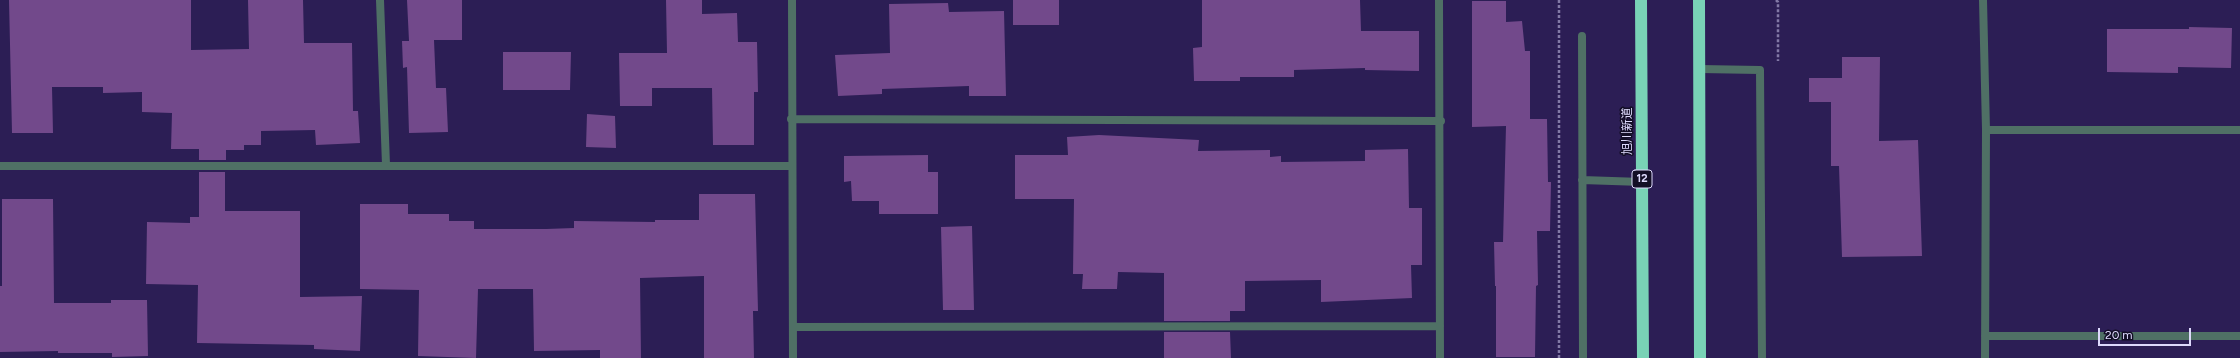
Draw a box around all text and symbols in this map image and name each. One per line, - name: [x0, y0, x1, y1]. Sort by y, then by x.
- street label: 旭川新道: [1620, 107, 1634, 155]
- road number: 12: [1632, 170, 1652, 188]
- scale bar: [2100, 320, 2193, 346]
- text: 20 m: [2105, 328, 2133, 342]

